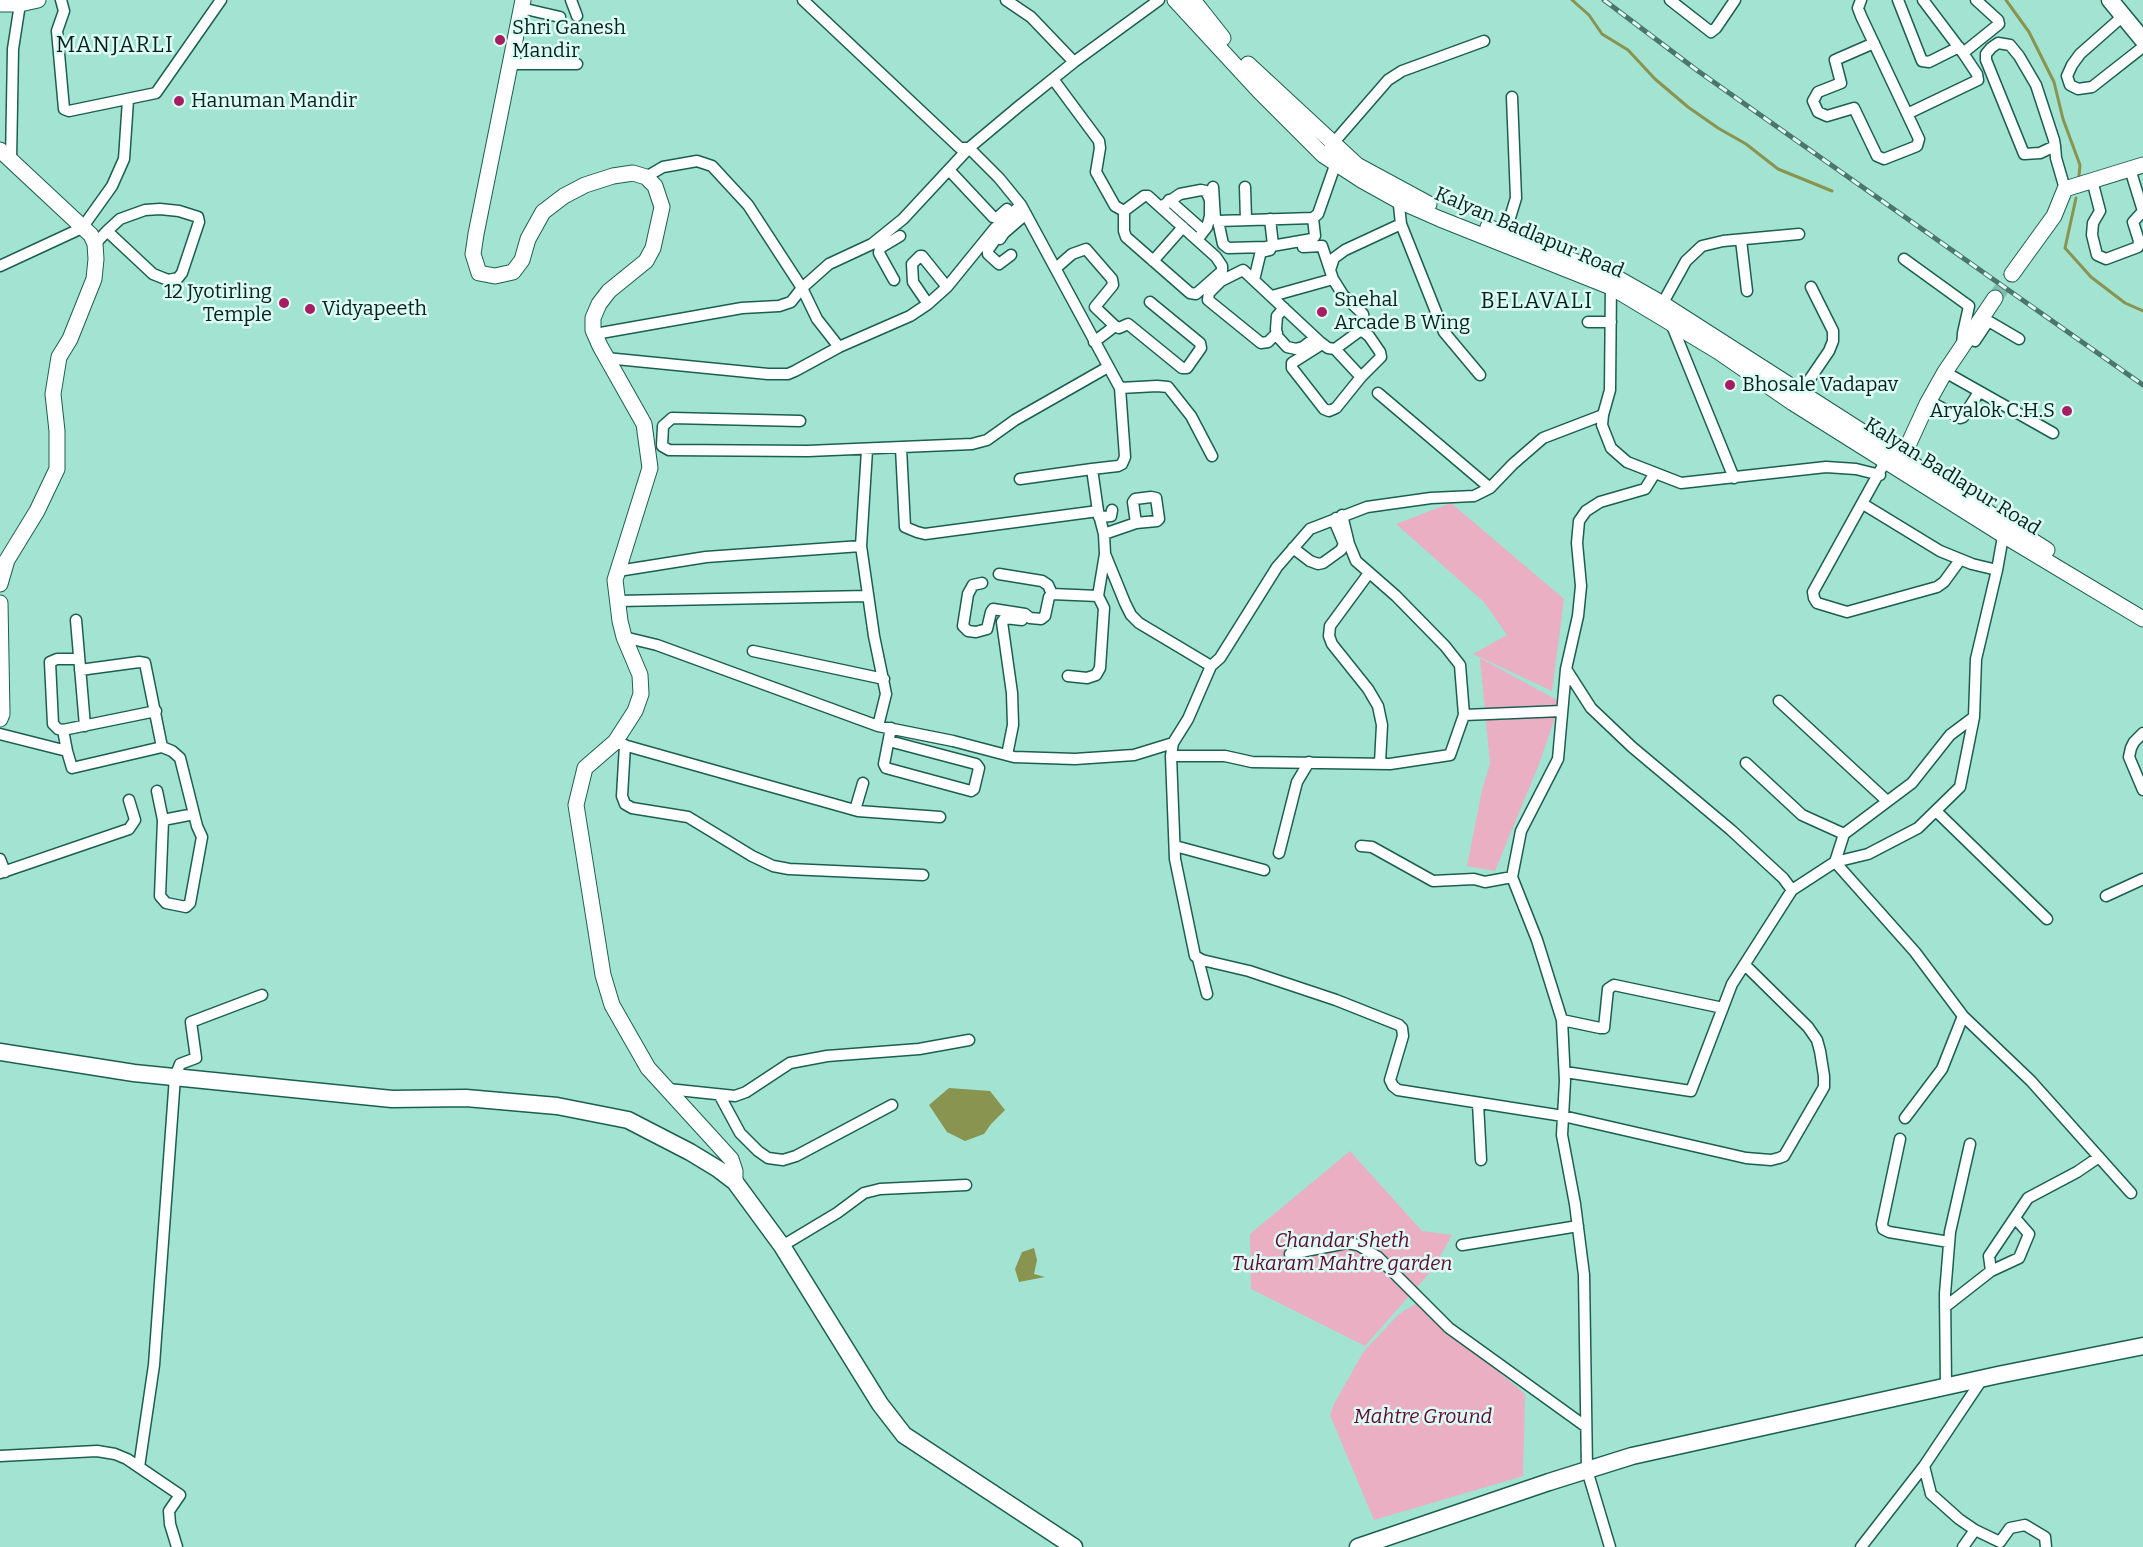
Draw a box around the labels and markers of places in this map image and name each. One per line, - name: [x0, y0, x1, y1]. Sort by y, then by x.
- place label: Shri Ganesh Mandir: [512, 16, 626, 63]
- marker: Shri Ganesh Mandir: [493, 33, 507, 47]
- place label: Hanuman Mandir: [191, 89, 357, 113]
- marker: Hanuman Mandir: [172, 94, 186, 108]
- place label: 12 Jyotirling Temple: [164, 280, 272, 327]
- place label: Snehal Arcade B Wing: [1334, 288, 1470, 335]
- marker: 12 Jyotirling Temple: [277, 296, 291, 310]
- place label: Vidyapeeth: [322, 297, 427, 321]
- marker: Vidyapeeth: [303, 302, 317, 316]
- marker: Snehal Arcade B Wing: [1315, 305, 1329, 319]
- place label: Bhosale Vadapav: [1742, 373, 1898, 397]
- marker: Bhosale Vadapav: [1723, 378, 1737, 392]
- place label: Aryalok C.H.S: [1930, 399, 2055, 423]
- marker: Aryalok C.H.S: [2060, 404, 2074, 418]

